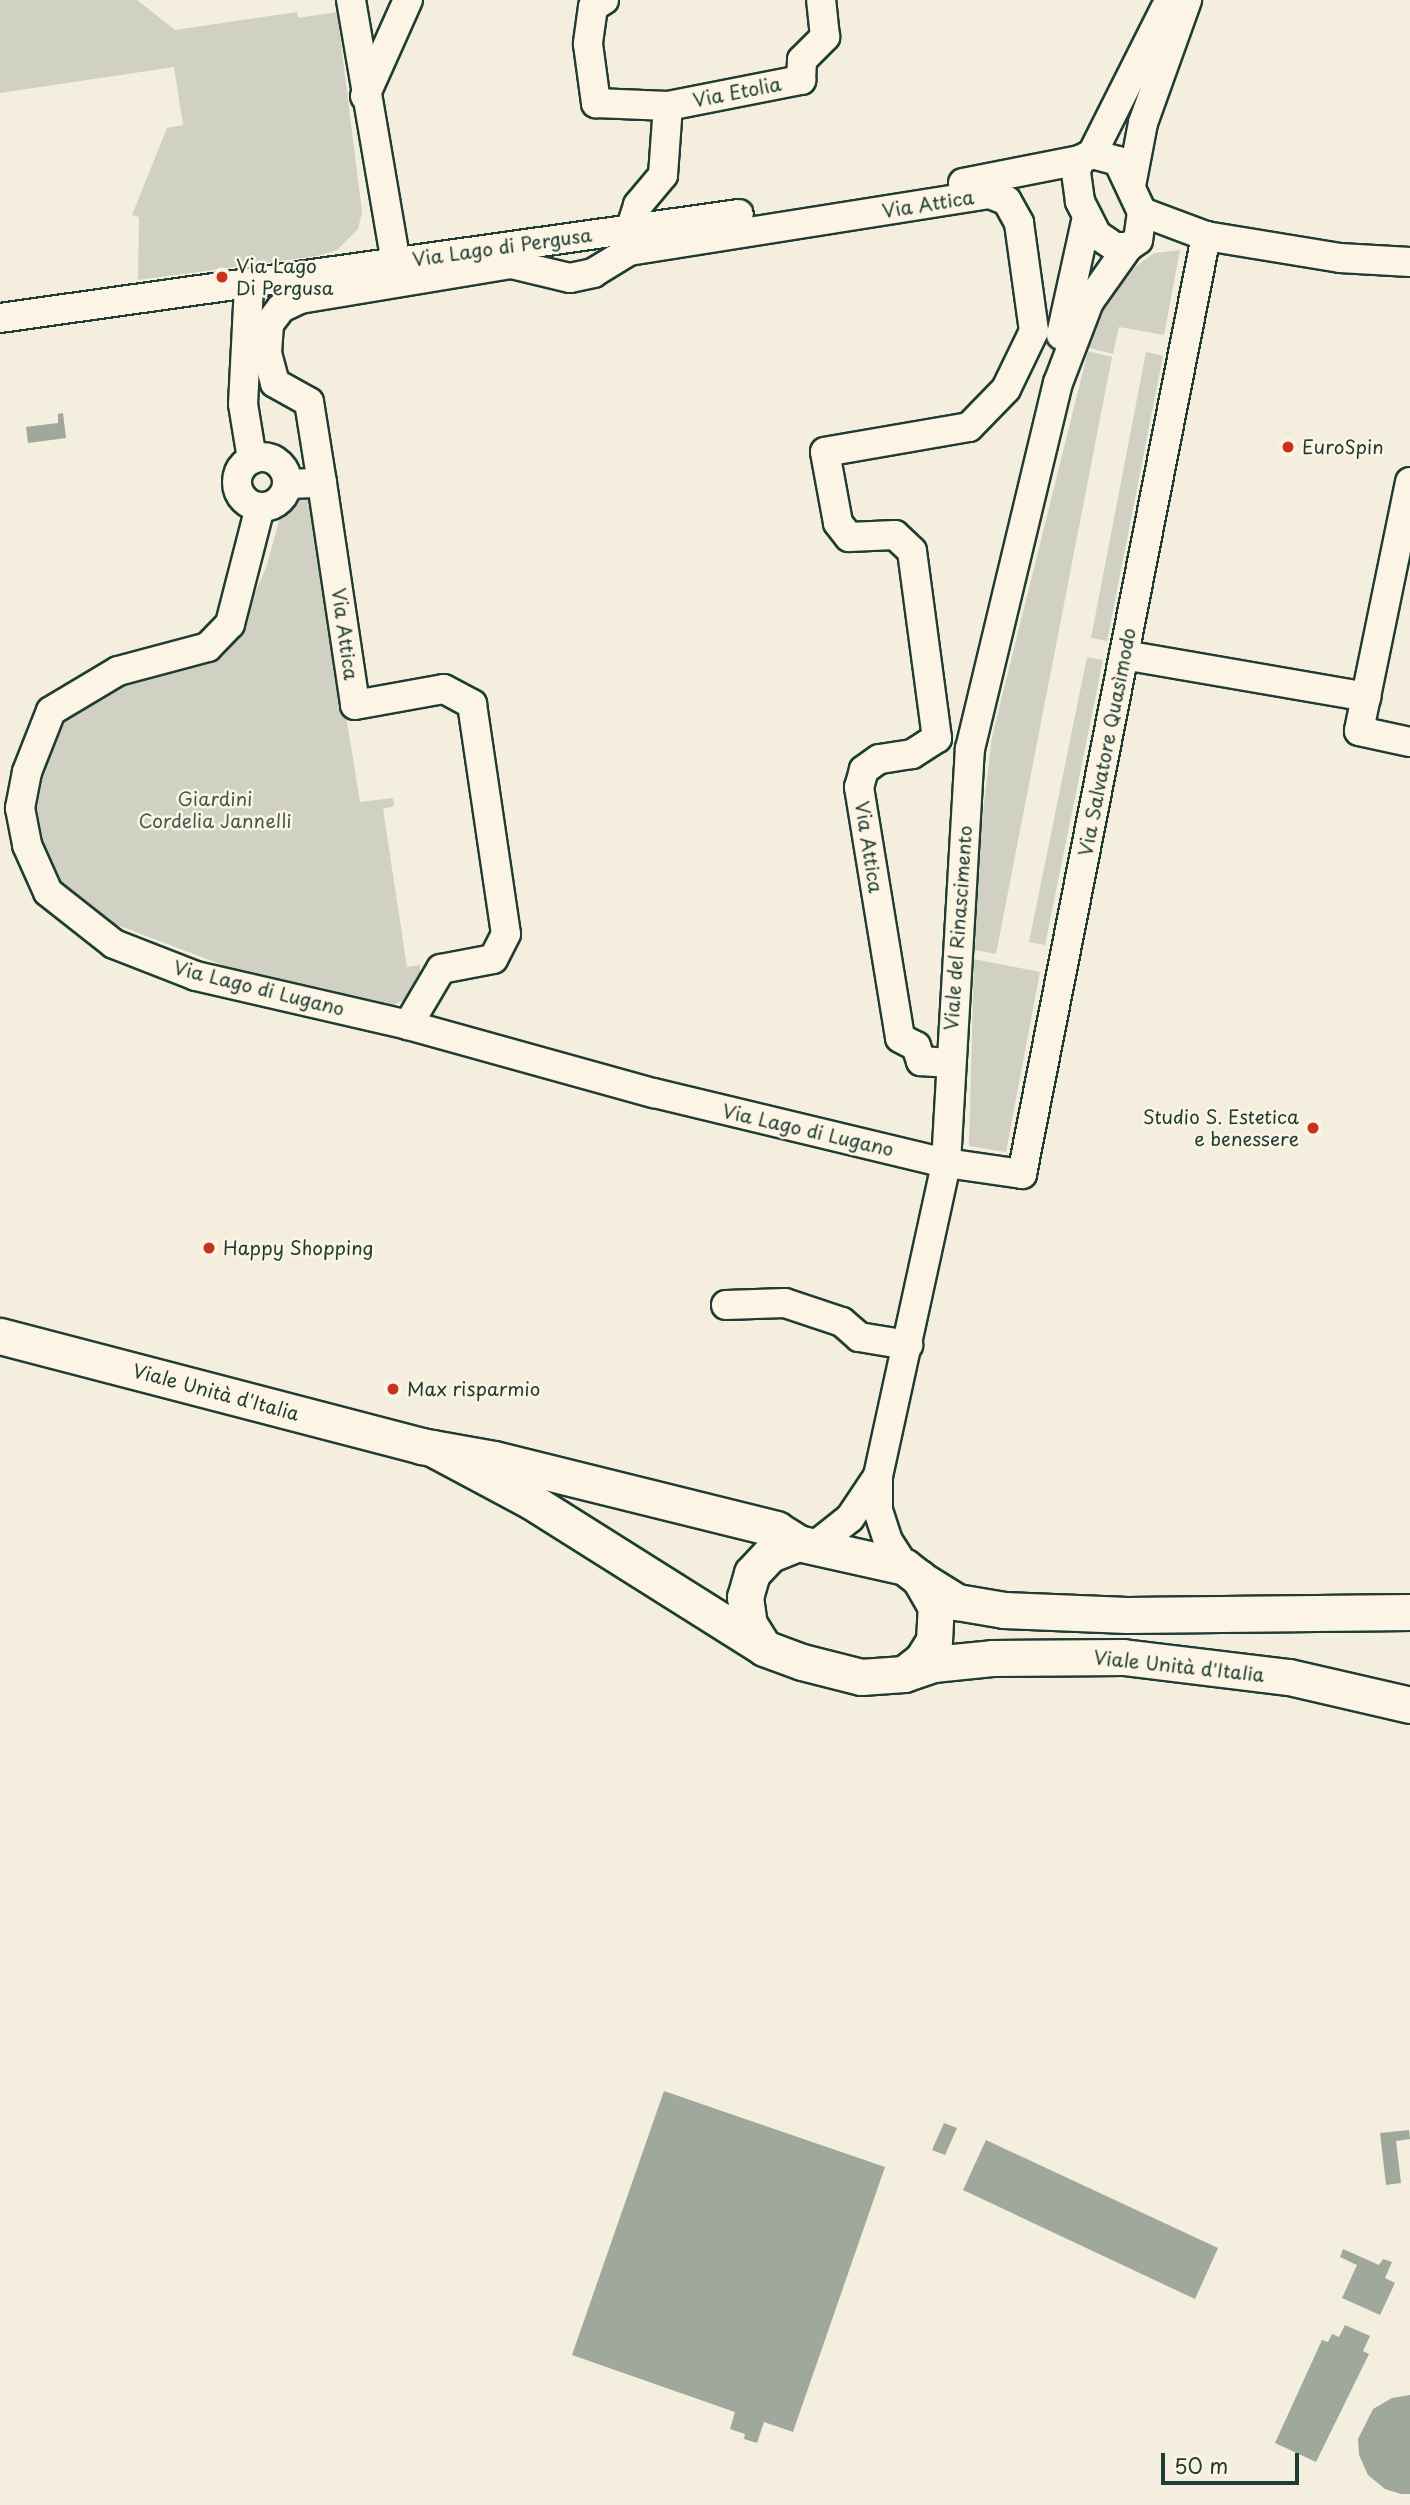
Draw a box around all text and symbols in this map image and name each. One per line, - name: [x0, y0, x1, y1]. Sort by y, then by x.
- street label: Via Etolia: [691, 72, 783, 112]
- street label: Via Attica: [880, 185, 976, 223]
- street label: Via Lago di Pergusa: [411, 223, 593, 271]
- place label: Via Lago Di Pergusa: [236, 255, 334, 299]
- marker: Via Lago Di Pergusa: [214, 269, 230, 285]
- place label: EuroSpin: [1302, 436, 1384, 458]
- marker: EuroSpin: [1280, 439, 1296, 455]
- street label: Via Attica: [327, 587, 363, 681]
- street label: Via Salvatore Quasìmodo: [1074, 626, 1140, 858]
- park label: Giardini Cordelia Jannelli: [139, 788, 291, 832]
- street label: Via Attica: [850, 799, 888, 895]
- street label: Viale del Rinascimento: [939, 824, 977, 1032]
- street label: Via Lago di Lugano: [172, 956, 346, 1020]
- street label: Via Lago di Lugano: [720, 1099, 896, 1161]
- place label: Studio S. Estetica e benessere: [1141, 1106, 1299, 1150]
- marker: Studio S. Estetica e benessere: [1305, 1120, 1321, 1136]
- place label: Happy Shopping: [223, 1237, 373, 1259]
- marker: Happy Shopping: [201, 1240, 217, 1256]
- street label: Viale Unità d'Italia: [129, 1359, 303, 1425]
- place label: Max risparmio: [407, 1378, 541, 1400]
- marker: Max risparmio: [385, 1381, 401, 1397]
- street label: Viale Unità d'Italia: [1091, 1646, 1267, 1686]
- scale bar: [1165, 2438, 1303, 2482]
- text: 50 m: [1174, 2449, 1228, 2481]

